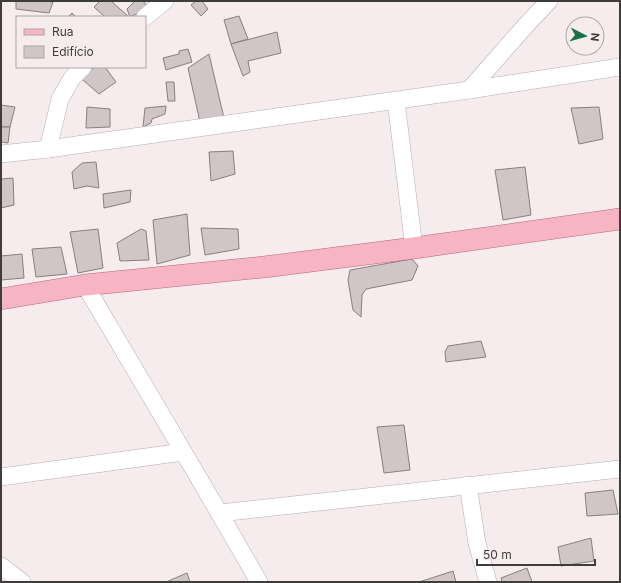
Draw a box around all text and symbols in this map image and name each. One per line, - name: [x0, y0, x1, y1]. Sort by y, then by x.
- legend: [16, 16, 146, 68]
- north arrow: [565, 16, 605, 56]
- text: Rua: [52, 24, 74, 39]
- text: N: [588, 32, 602, 42]
- text: Edifício: [52, 44, 94, 59]
- scale bar: [477, 541, 595, 567]
- text: 50 m: [483, 547, 512, 562]

